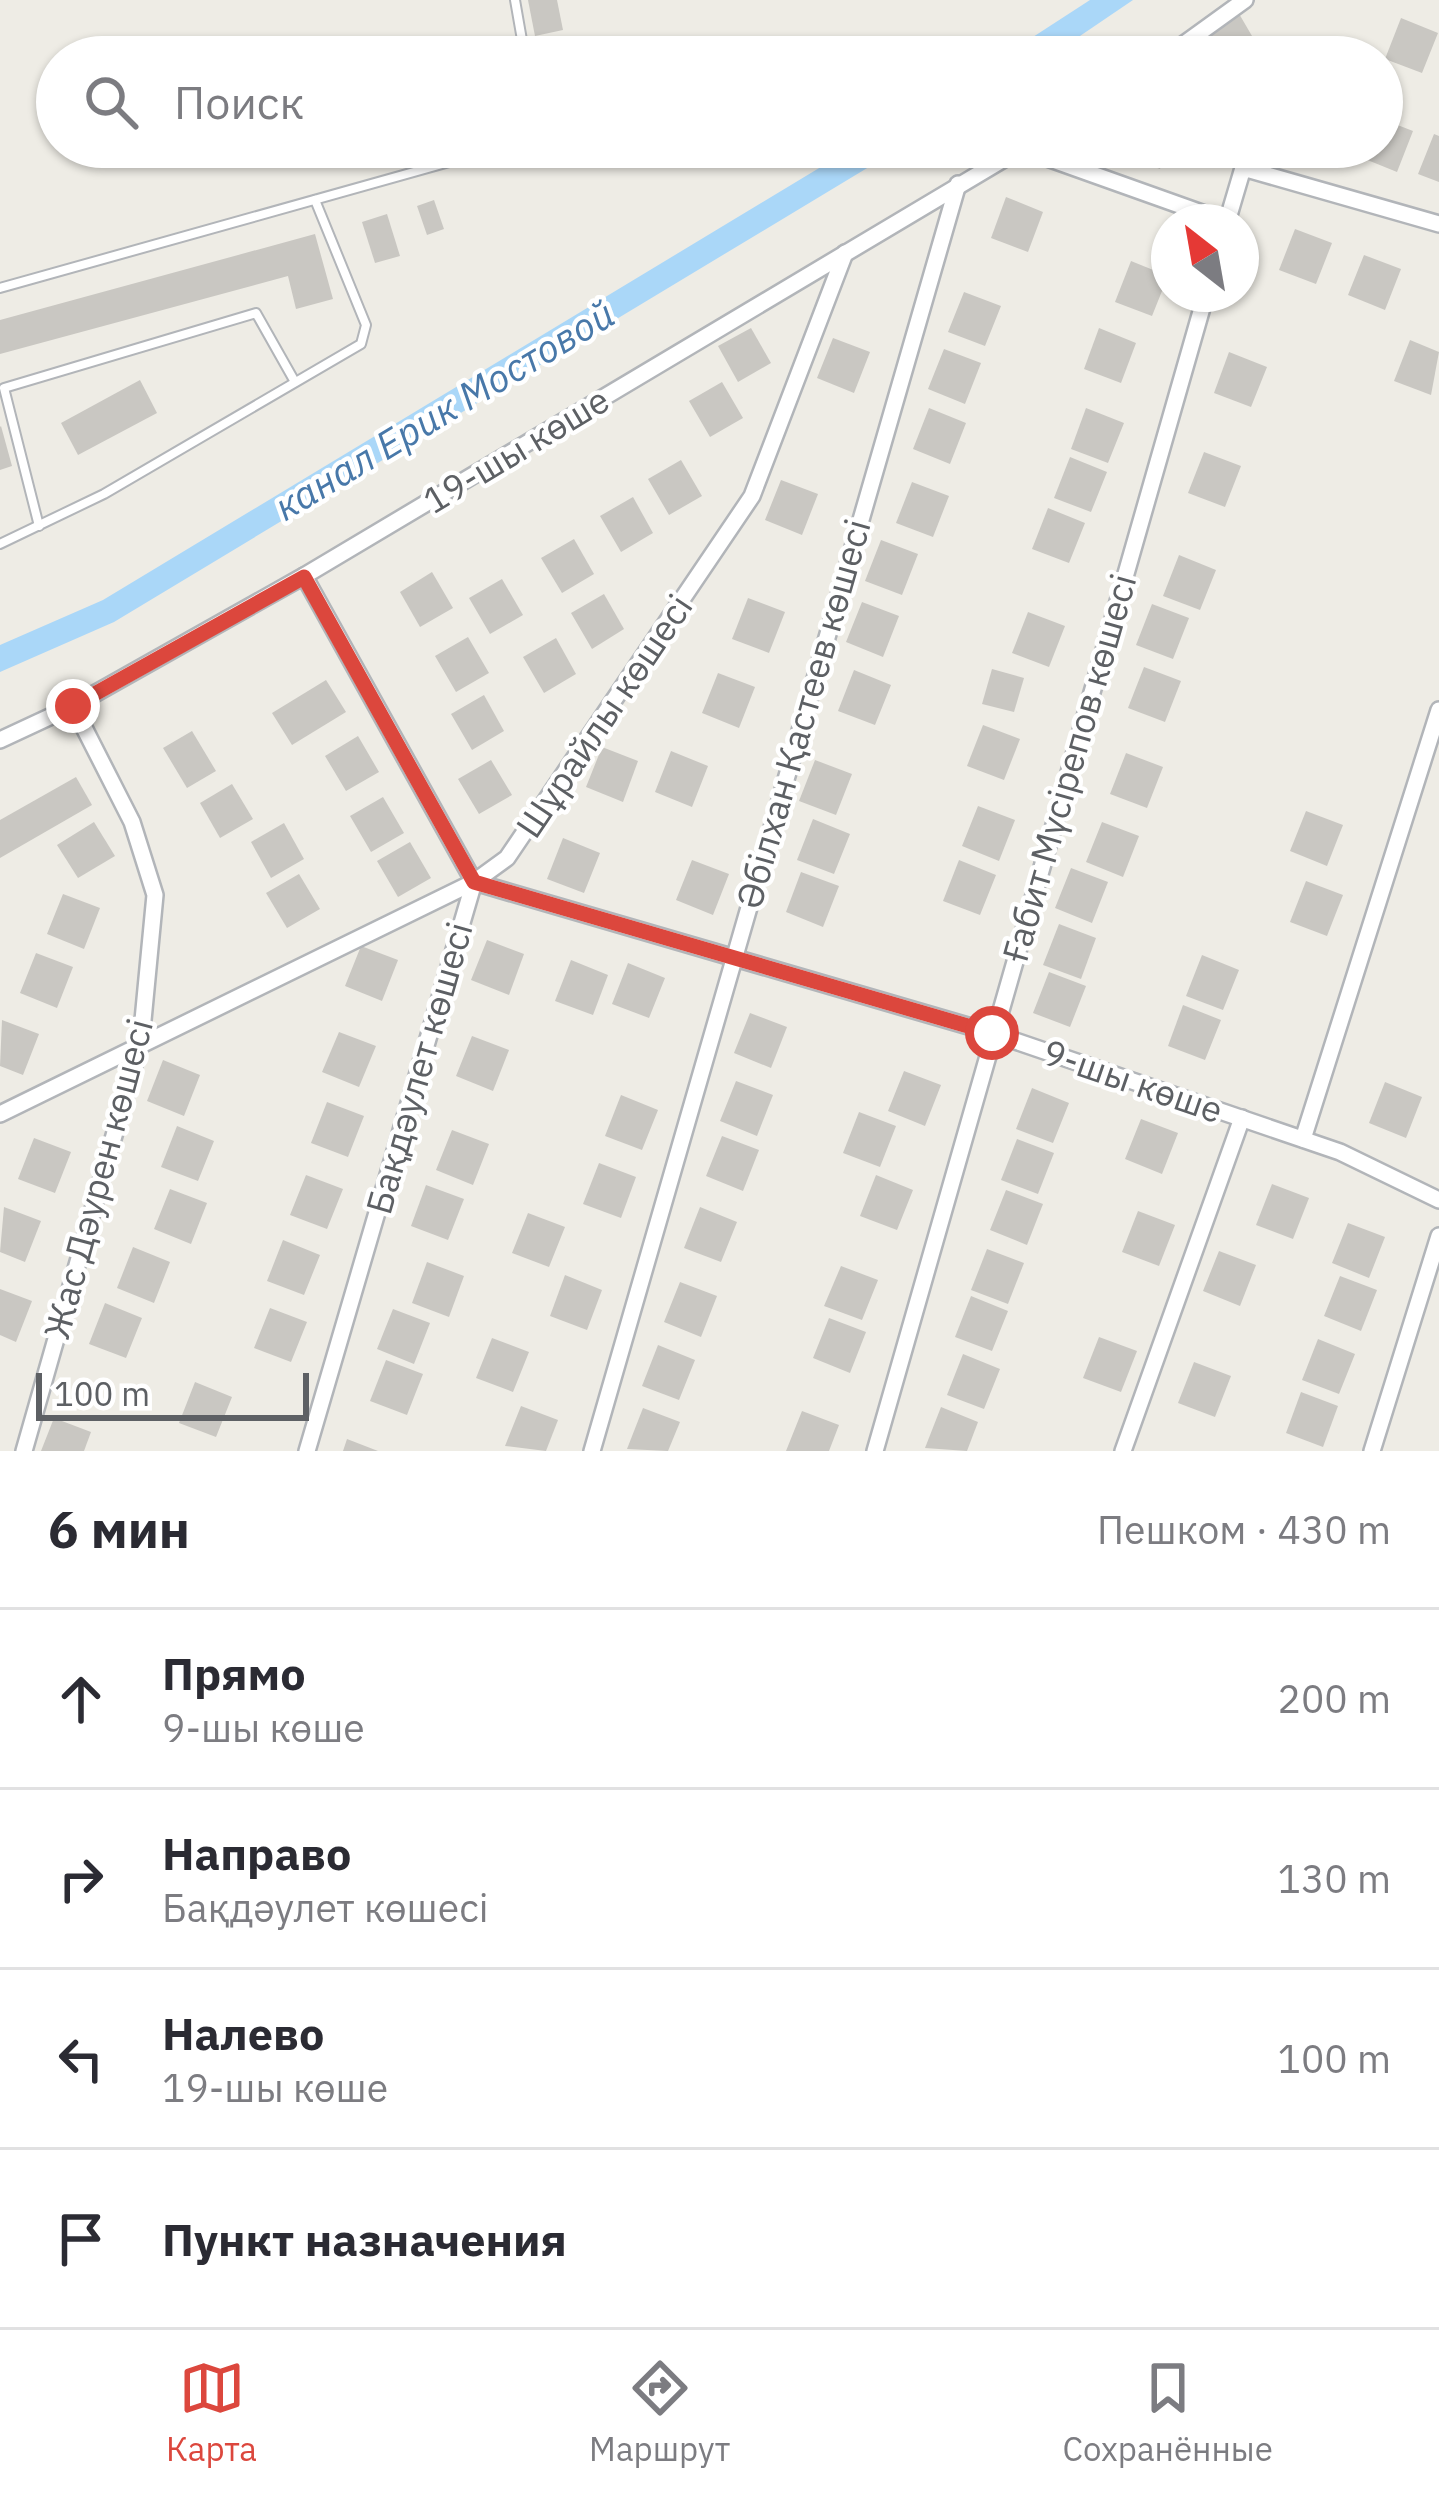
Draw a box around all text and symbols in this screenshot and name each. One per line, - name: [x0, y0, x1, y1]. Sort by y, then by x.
- search box: [36, 36, 1403, 168]
- icon: search: [78, 69, 144, 135]
- text: Поиск: [174, 73, 304, 131]
- north arrow: [1151, 204, 1259, 312]
- water label: канал Ерик Мостовой: [264, 288, 623, 531]
- street label: 19-шы көше: [414, 376, 617, 523]
- street label: Әбілхан Қастеев көшесi: [724, 514, 881, 914]
- street label: Ғабит Мүсірепов көшесi: [991, 568, 1146, 967]
- street label: Шұрайлы көшесі: [505, 585, 702, 846]
- route end: [46, 679, 100, 733]
- street label: Бақдәулет көшесi: [354, 917, 483, 1219]
- route start: [965, 1006, 1019, 1060]
- street label: Жас Дәурен көшесі: [32, 1014, 163, 1344]
- street label: 9-шы көше: [1037, 1028, 1229, 1133]
- scale bar: [36, 1367, 309, 1420]
- text: 100 m: [54, 1372, 150, 1415]
- text: 6 мин: [48, 1496, 190, 1562]
- text: Пешком · 430 m: [1097, 1504, 1391, 1555]
- text: Прямо: [162, 1644, 306, 1702]
- icon: ahead: [48, 1666, 114, 1732]
- text: 200 m: [1278, 1673, 1391, 1724]
- text: 9-шы көше: [162, 1702, 365, 1753]
- text: Направо: [162, 1824, 351, 1882]
- icon: right: [48, 1846, 114, 1912]
- text: 130 m: [1278, 1853, 1391, 1904]
- text: Бақдәулет көшесi: [162, 1882, 489, 1933]
- text: Налево: [162, 2004, 324, 2062]
- icon: left: [48, 2026, 114, 2092]
- text: 100 m: [1278, 2033, 1391, 2084]
- text: 19-шы көше: [162, 2062, 388, 2113]
- icon: arrive: [48, 2206, 114, 2272]
- text: Пункт назначения: [162, 2210, 567, 2268]
- tab: Карта: [166, 2355, 257, 2470]
- tab: Маршрут: [589, 2355, 730, 2470]
- tab: Сохранённые: [1062, 2355, 1273, 2470]

